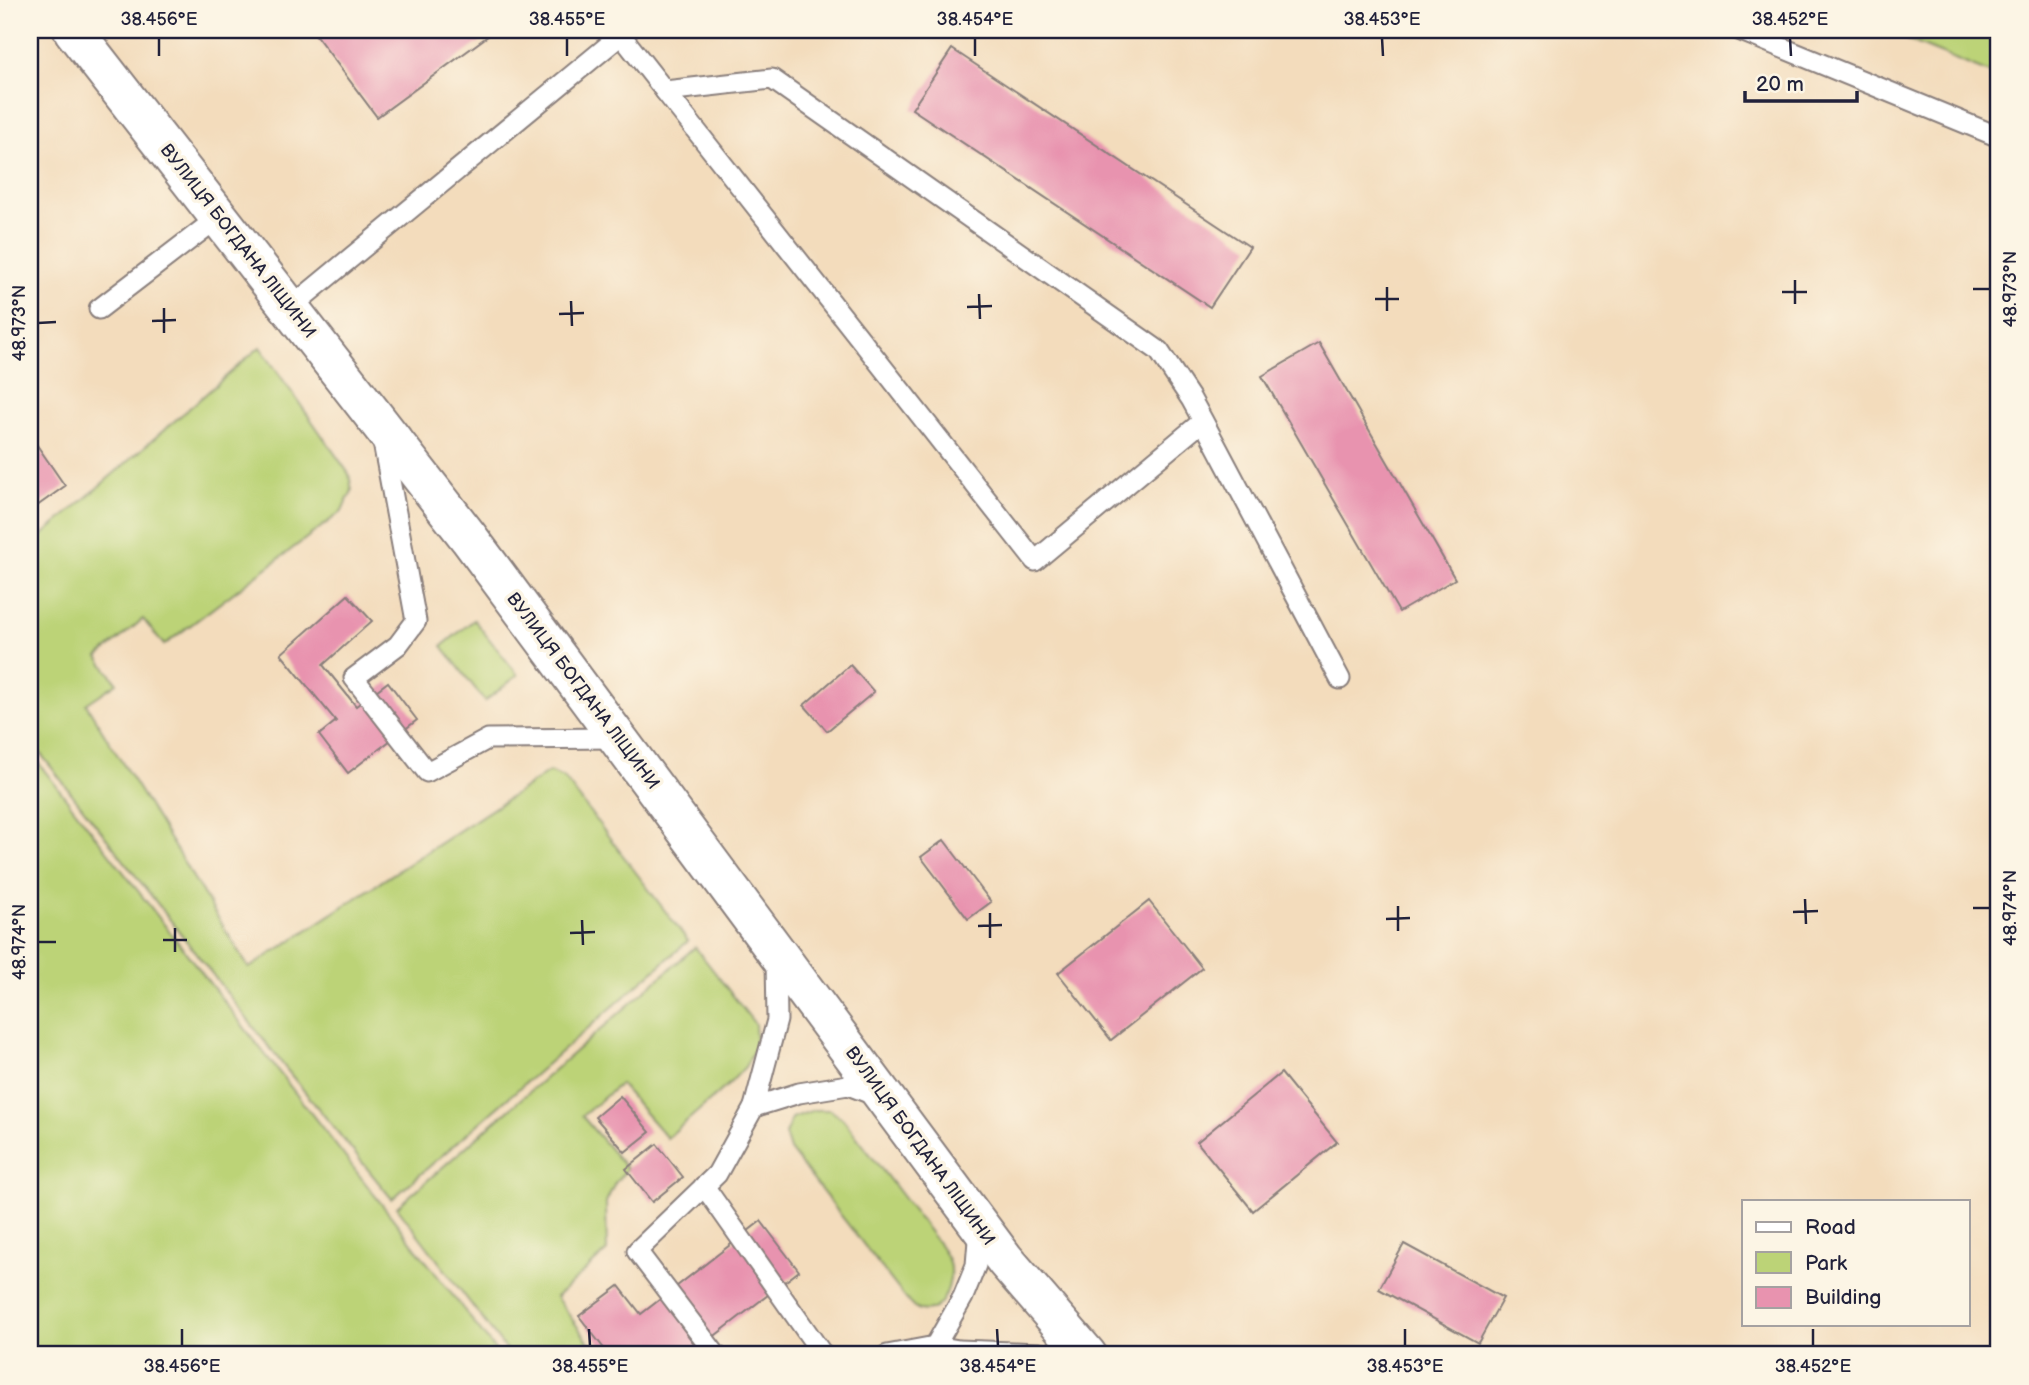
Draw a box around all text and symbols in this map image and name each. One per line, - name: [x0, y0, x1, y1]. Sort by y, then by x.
- text: 38.456°E: [120, 9, 198, 30]
- text: 38.455°E: [529, 9, 605, 30]
- text: 38.454°E: [937, 9, 1014, 30]
- text: 38.453°E: [1343, 9, 1421, 30]
- text: 38.452°E: [1752, 9, 1828, 30]
- scale bar: [1745, 60, 1857, 104]
- text: 20 m: [1756, 72, 1804, 97]
- street label: ВУЛИЦЯ БОГДАНА ЛІЩИНИ: [156, 140, 320, 342]
- text: 48.973°N: [2000, 251, 2021, 327]
- text: 48.973°N: [9, 285, 30, 361]
- street label: ВУЛИЦЯ БОГДАНА ЛІЩИНИ: [502, 589, 664, 793]
- text: 48.974°N: [2000, 870, 2021, 946]
- text: 48.974°N: [9, 904, 30, 980]
- street label: ВУЛИЦЯ БОГДАНА ЛІЩИНИ: [841, 1043, 999, 1249]
- legend: [1742, 1200, 1969, 1326]
- text: Road: [1805, 1215, 1856, 1240]
- text: Park: [1805, 1251, 1848, 1276]
- text: Building: [1805, 1285, 1881, 1310]
- text: 38.456°E: [143, 1356, 221, 1377]
- text: 38.455°E: [552, 1356, 628, 1377]
- text: 38.454°E: [960, 1356, 1037, 1377]
- text: 38.453°E: [1366, 1356, 1444, 1377]
- text: 38.452°E: [1775, 1356, 1851, 1377]

